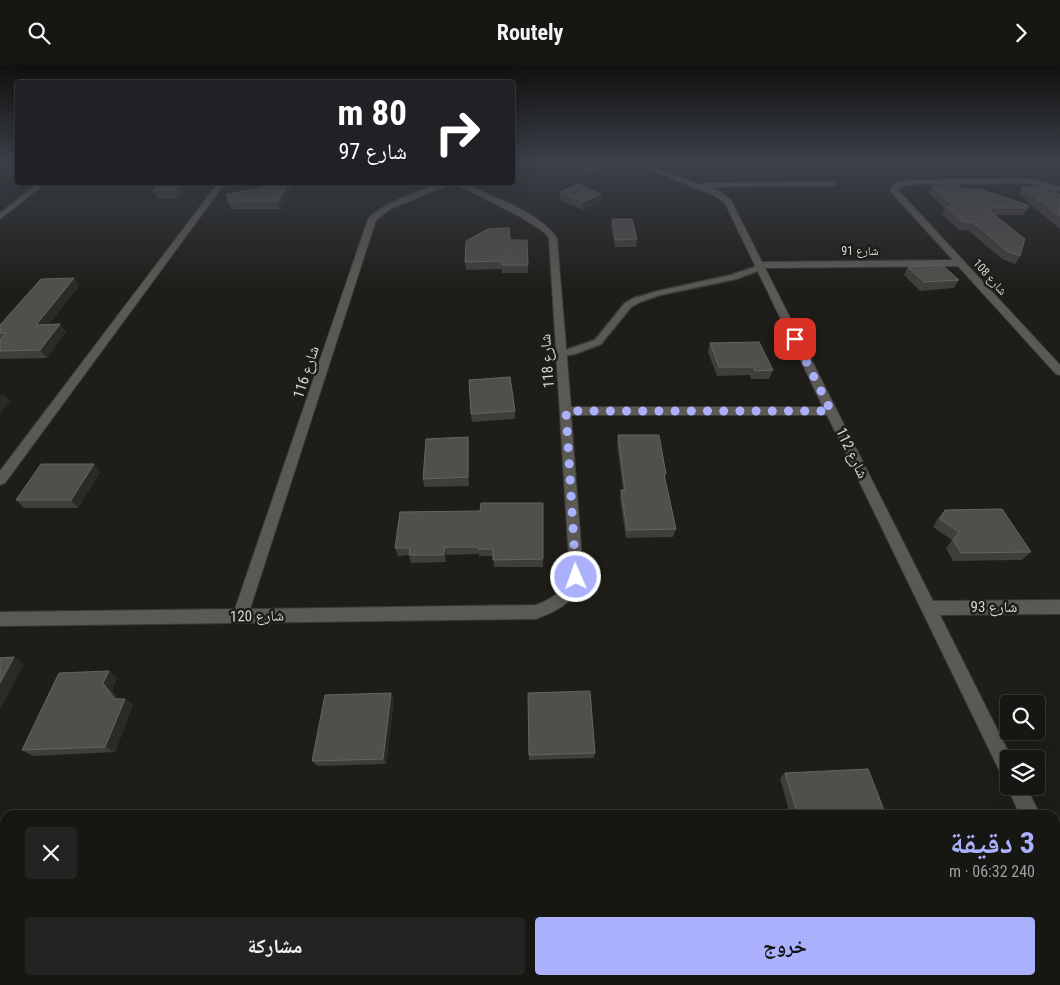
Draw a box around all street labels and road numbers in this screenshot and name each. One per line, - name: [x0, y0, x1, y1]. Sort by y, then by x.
- street label: شارع 91: [841, 244, 879, 259]
- street label: شارع 108: [970, 256, 1010, 299]
- street label: شارع 118: [536, 333, 559, 389]
- street label: شارع 116: [289, 343, 324, 401]
- street label: شارع 112: [831, 425, 872, 482]
- street label: شارع 93: [971, 598, 1018, 617]
- street label: شارع 120: [230, 607, 284, 626]

